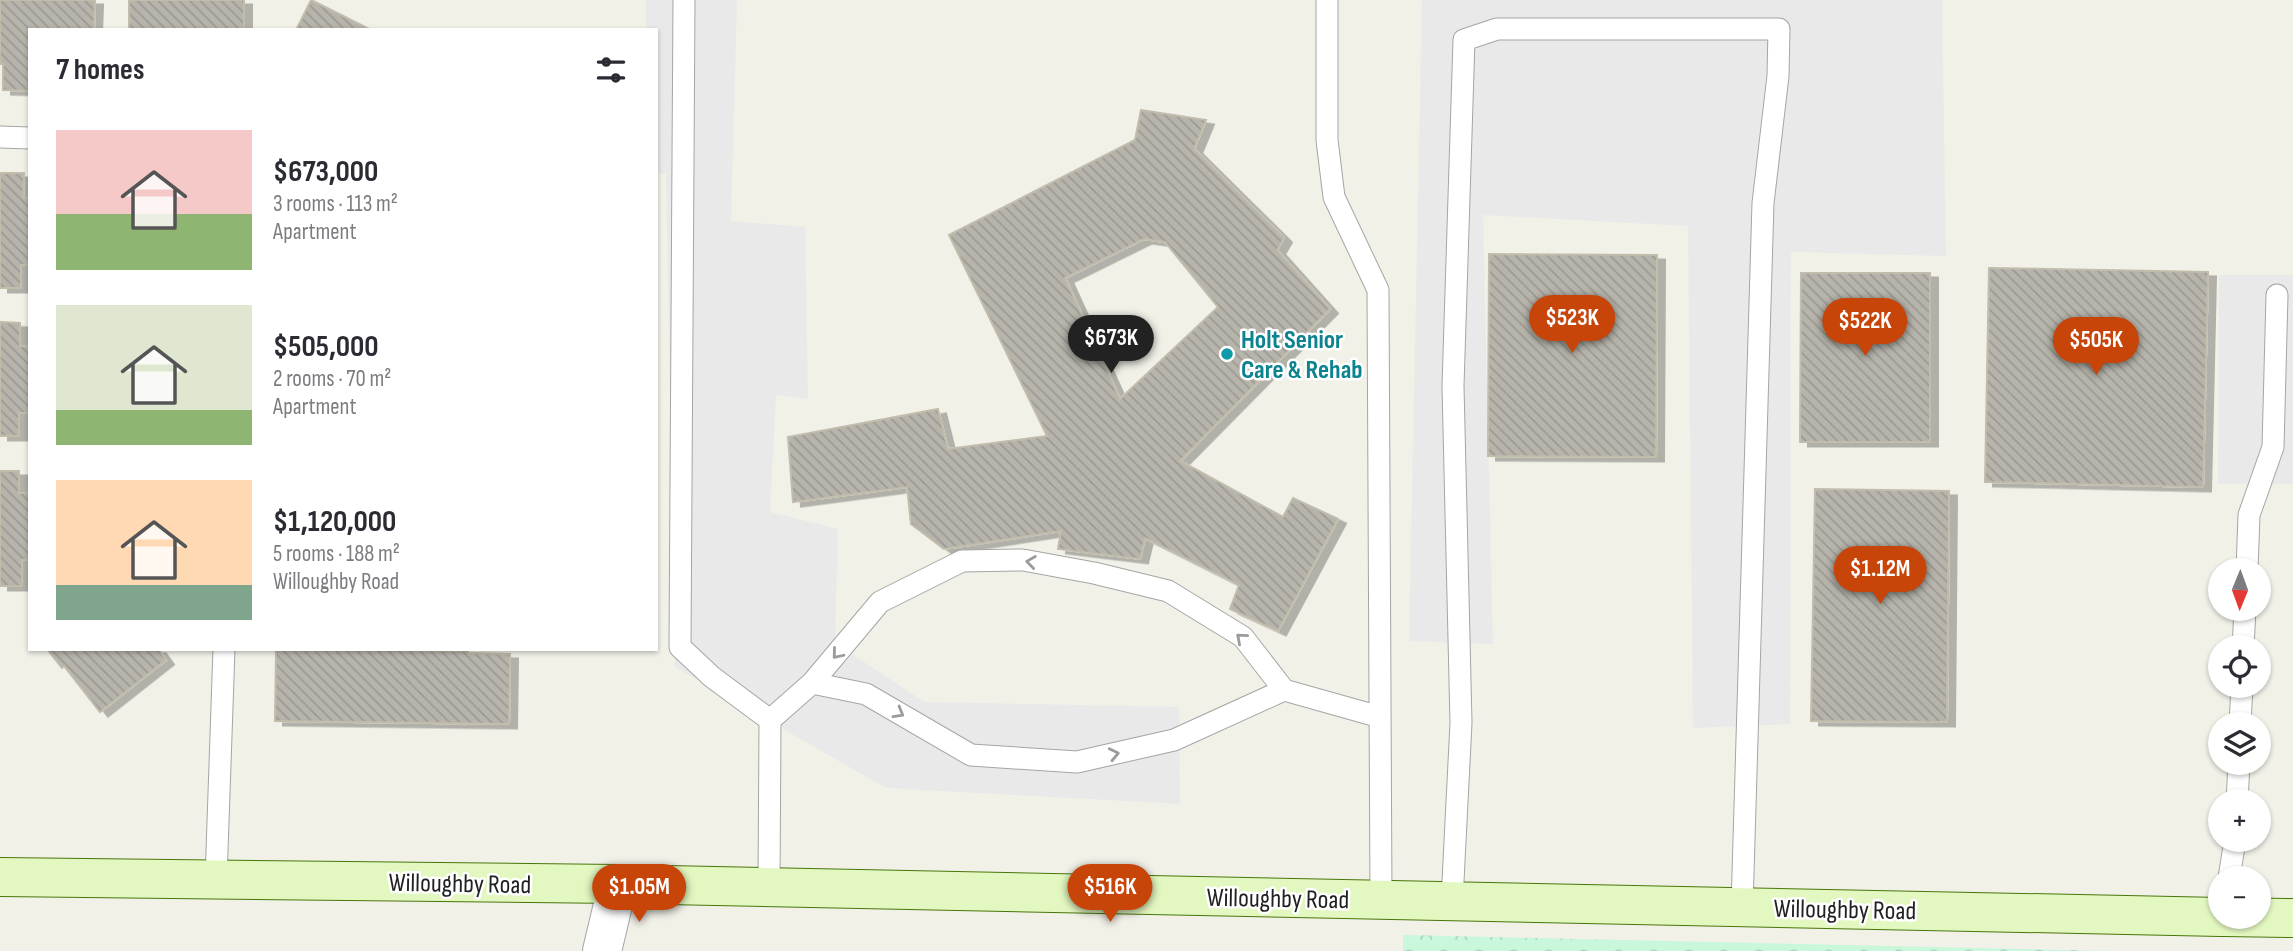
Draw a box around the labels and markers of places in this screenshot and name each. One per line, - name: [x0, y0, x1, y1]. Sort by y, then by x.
- pin: $523K: [1523, 296, 1621, 355]
- pin: $522K: [1816, 298, 1914, 358]
- pin: $673K: [1062, 316, 1160, 375]
- pin: $505K: [2047, 318, 2145, 377]
- place label: Holt Senior Care & Rehab: [1241, 325, 1363, 386]
- marker: Holt Senior Care & Rehab: [1219, 346, 1235, 362]
- pin: $1.12M: [1823, 546, 1937, 606]
- pin: $1.05M: [582, 864, 696, 924]
- pin: $516K: [1061, 864, 1159, 924]

